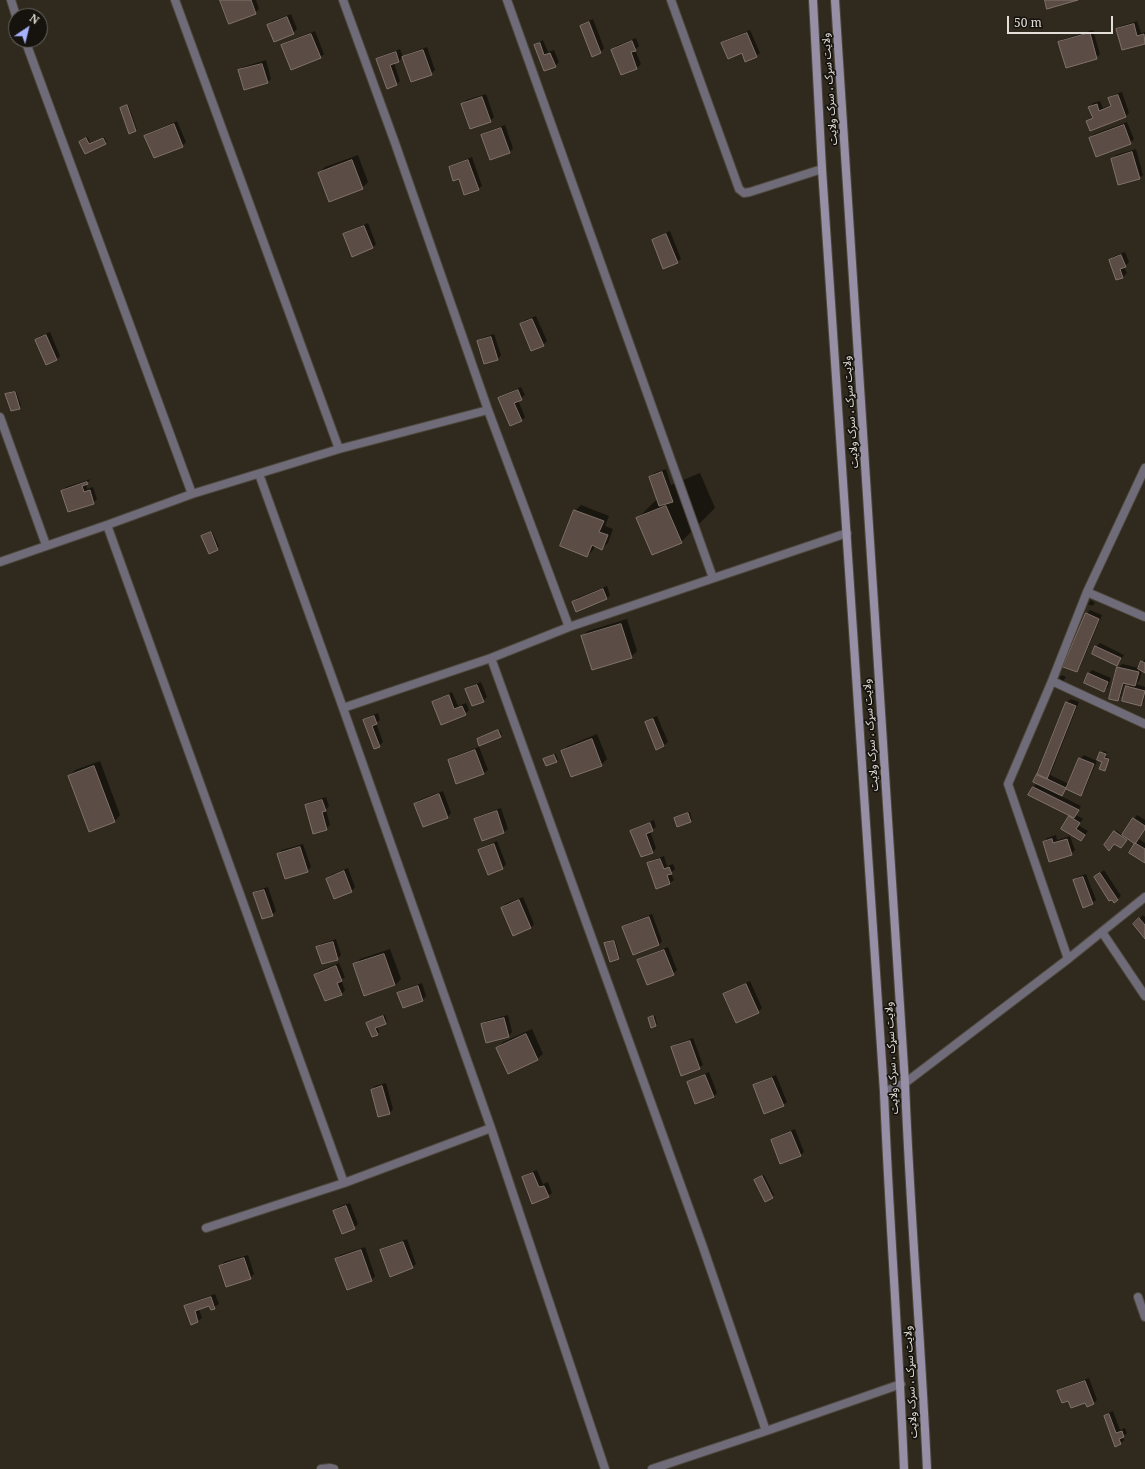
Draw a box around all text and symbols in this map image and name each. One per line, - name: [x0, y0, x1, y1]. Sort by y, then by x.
- north arrow: [8, 8, 48, 48]
- scale bar: [1009, 8, 1115, 34]
- text: N: [27, 10, 42, 27]
- text: 50 m: [1014, 14, 1042, 31]
- street label: ولایت سړک ، سرک ولایت: [819, 32, 841, 146]
- street label: ولایت سړک ، سرک ولایت: [840, 355, 862, 469]
- street label: ولایت سړک ، سرک ولایت: [860, 678, 882, 792]
- street label: ولایت سړک ، سرک ولایت: [882, 1001, 902, 1115]
- street label: ولایت سړک ، سرک ولایت: [901, 1325, 921, 1439]

